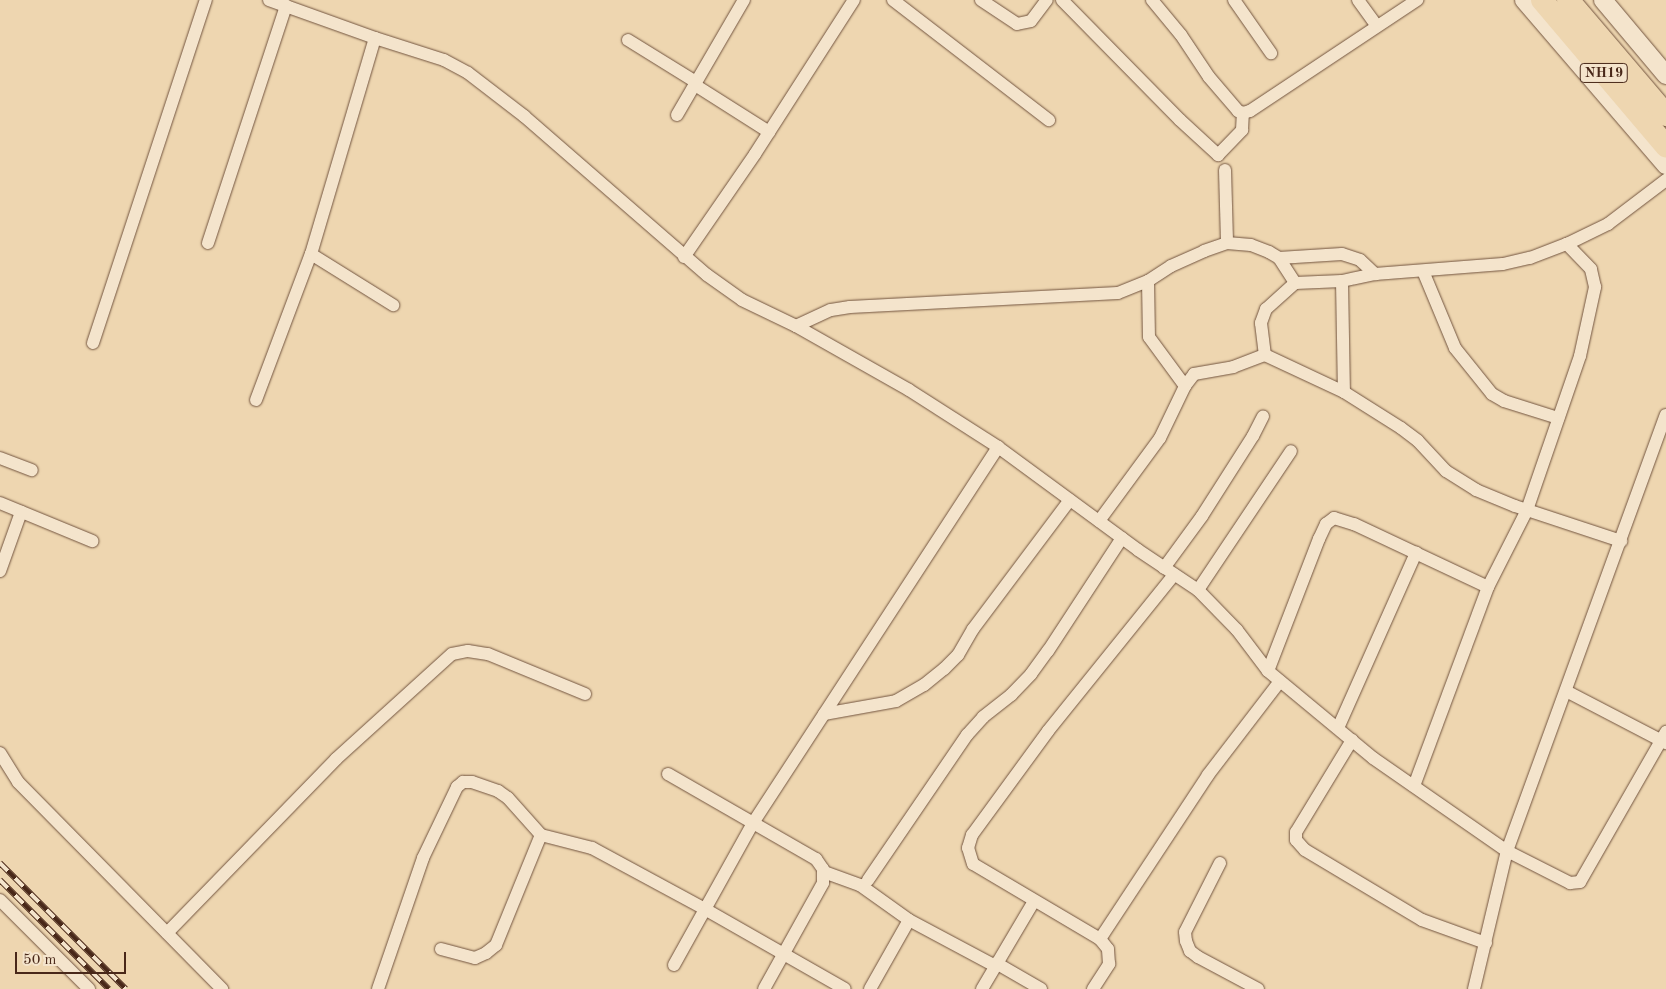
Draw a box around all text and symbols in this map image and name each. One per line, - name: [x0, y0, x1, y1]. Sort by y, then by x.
- road number: NH19: [1579, 62, 1629, 84]
- scale bar: [18, 942, 129, 974]
- text: 50 m: [23, 953, 57, 968]

